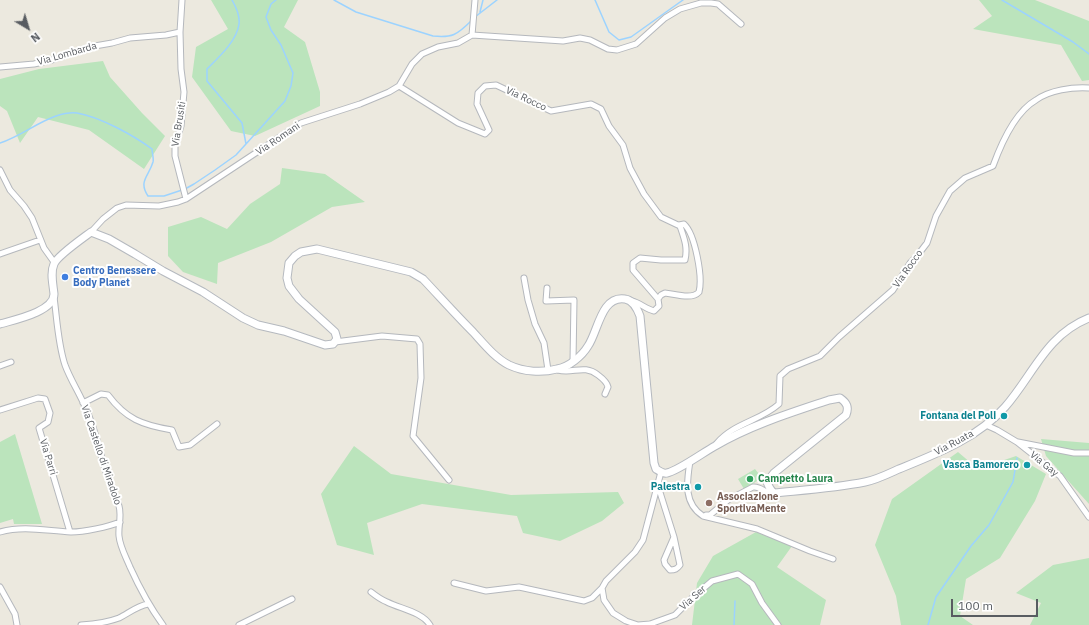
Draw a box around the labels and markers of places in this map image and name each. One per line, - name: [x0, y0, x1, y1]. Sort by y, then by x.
- place label: Centro Benessere Body Planet: [73, 265, 156, 288]
- marker: Centro Benessere Body Planet: [60, 272, 70, 282]
- place label: Fontana del Poli: [920, 410, 996, 422]
- marker: Fontana del Poli: [999, 411, 1009, 421]
- place label: Vasca Bamorero: [943, 459, 1019, 471]
- marker: Vasca Bamorero: [1022, 460, 1032, 470]
- place label: Campetto Laura: [758, 473, 833, 485]
- marker: Campetto Laura: [745, 474, 755, 484]
- place label: Palestra: [651, 481, 690, 493]
- marker: Palestra: [693, 482, 703, 492]
- place label: Associazione SportivaMente: [717, 491, 786, 514]
- marker: Associazione SportivaMente: [704, 498, 714, 508]

